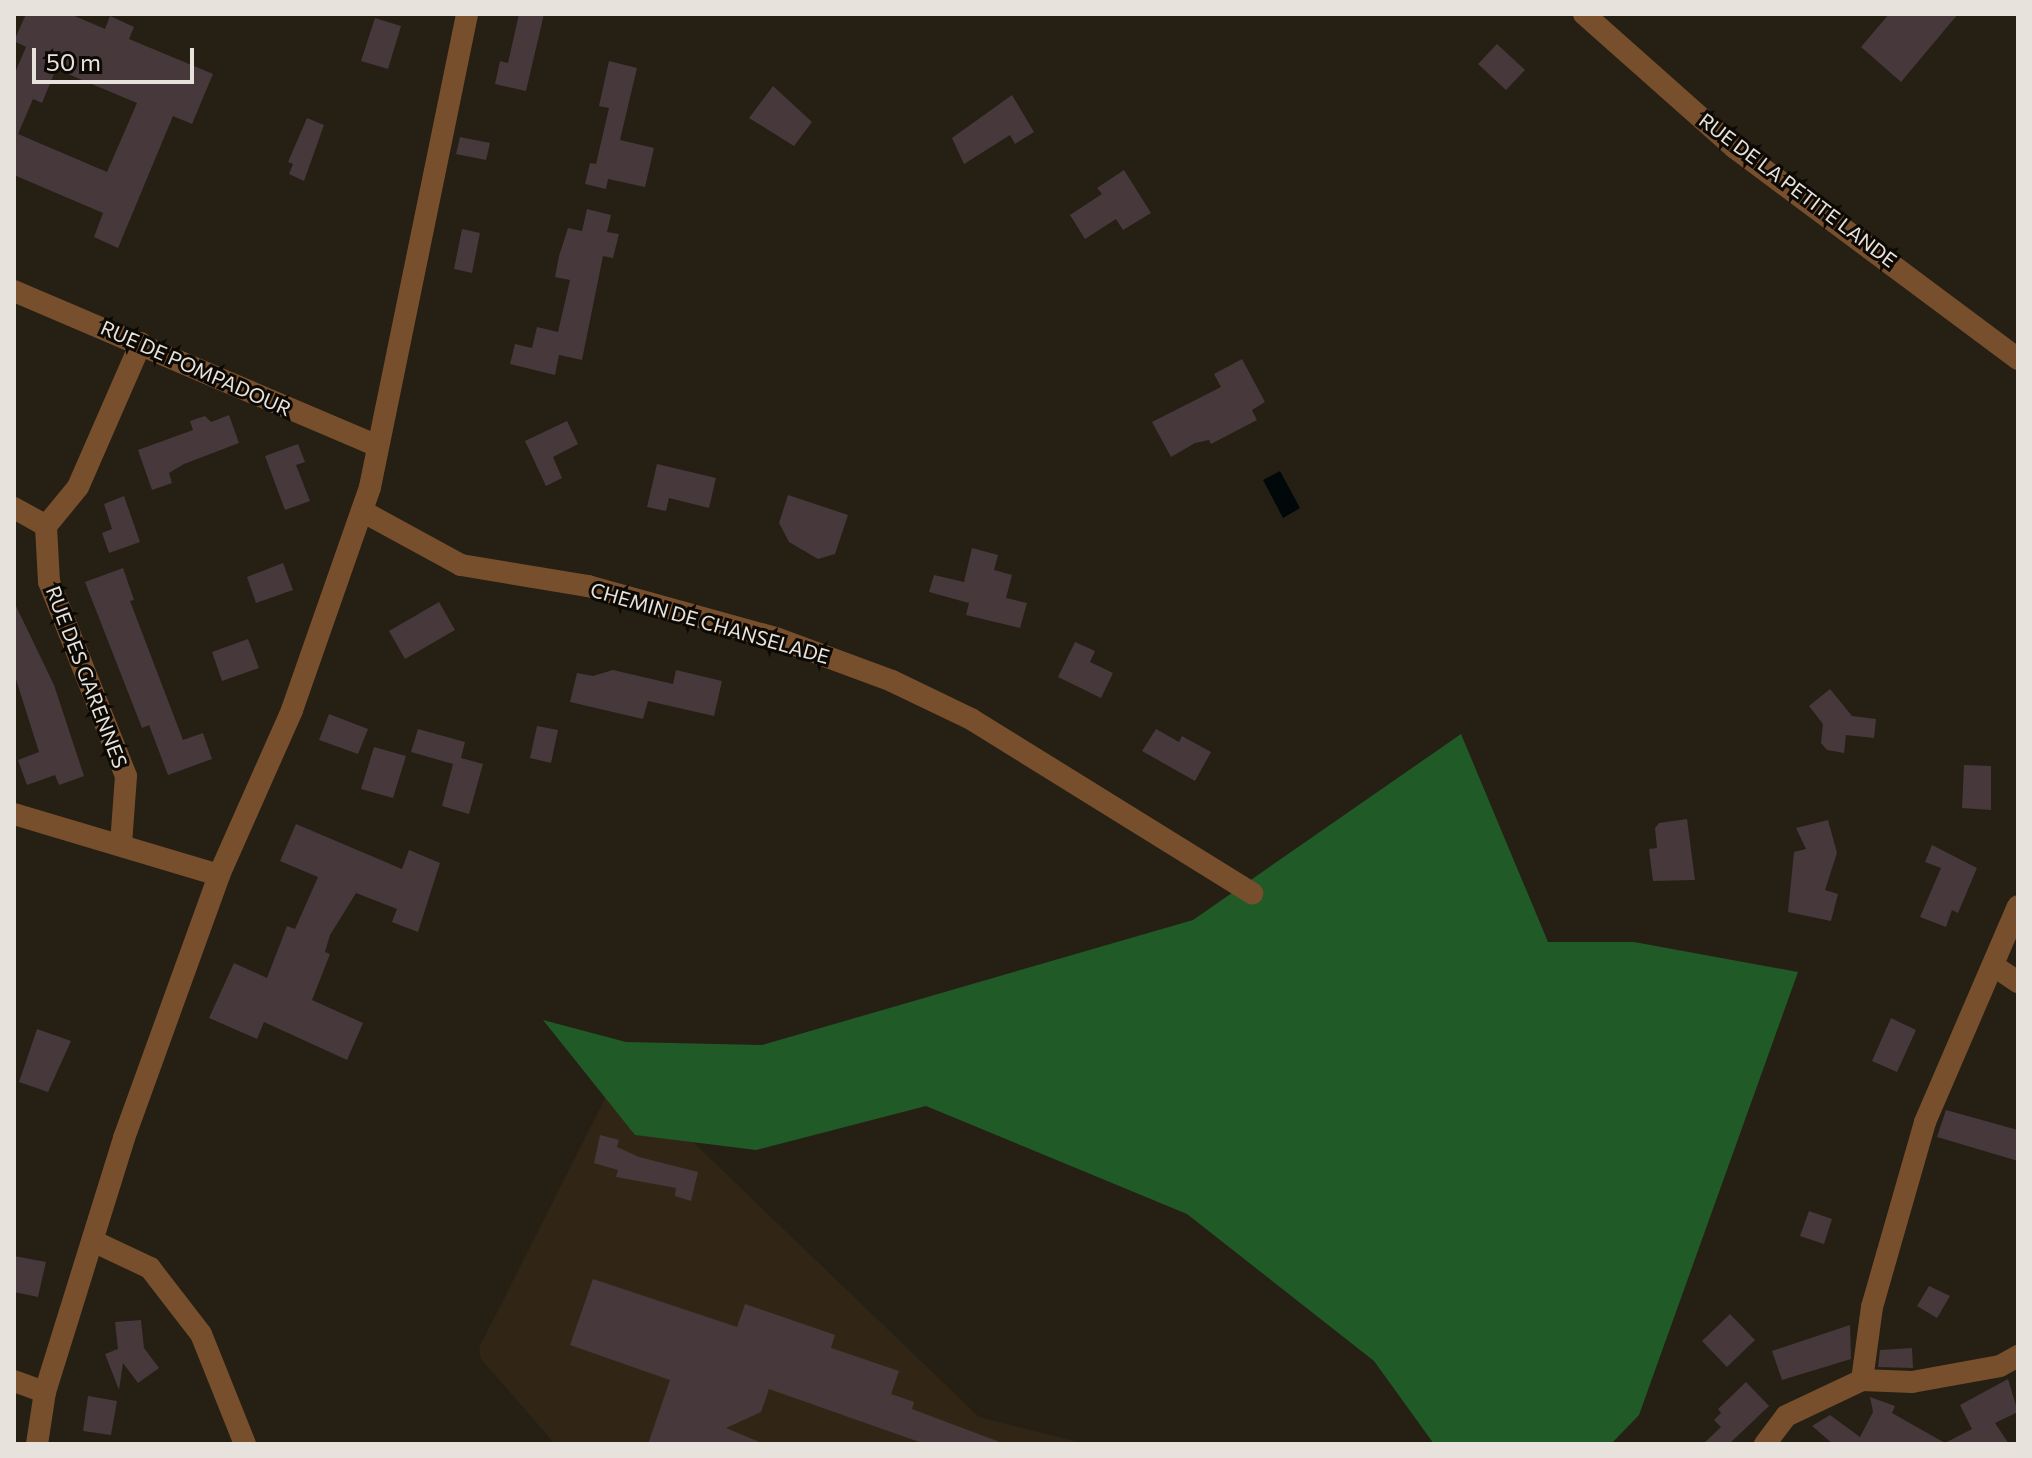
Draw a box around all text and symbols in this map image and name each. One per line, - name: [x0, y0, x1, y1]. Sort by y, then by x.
- scale bar: [36, 32, 198, 82]
- text: 50 m: [46, 47, 101, 76]
- street label: RUE DE LA PETITE LANDE: [1695, 108, 1901, 272]
- street label: RUE DE POMPADOUR: [97, 315, 295, 421]
- street label: CHEMIN DE CHANSELADE: [588, 577, 832, 669]
- street label: RUE DES GARENNES: [41, 583, 133, 771]

